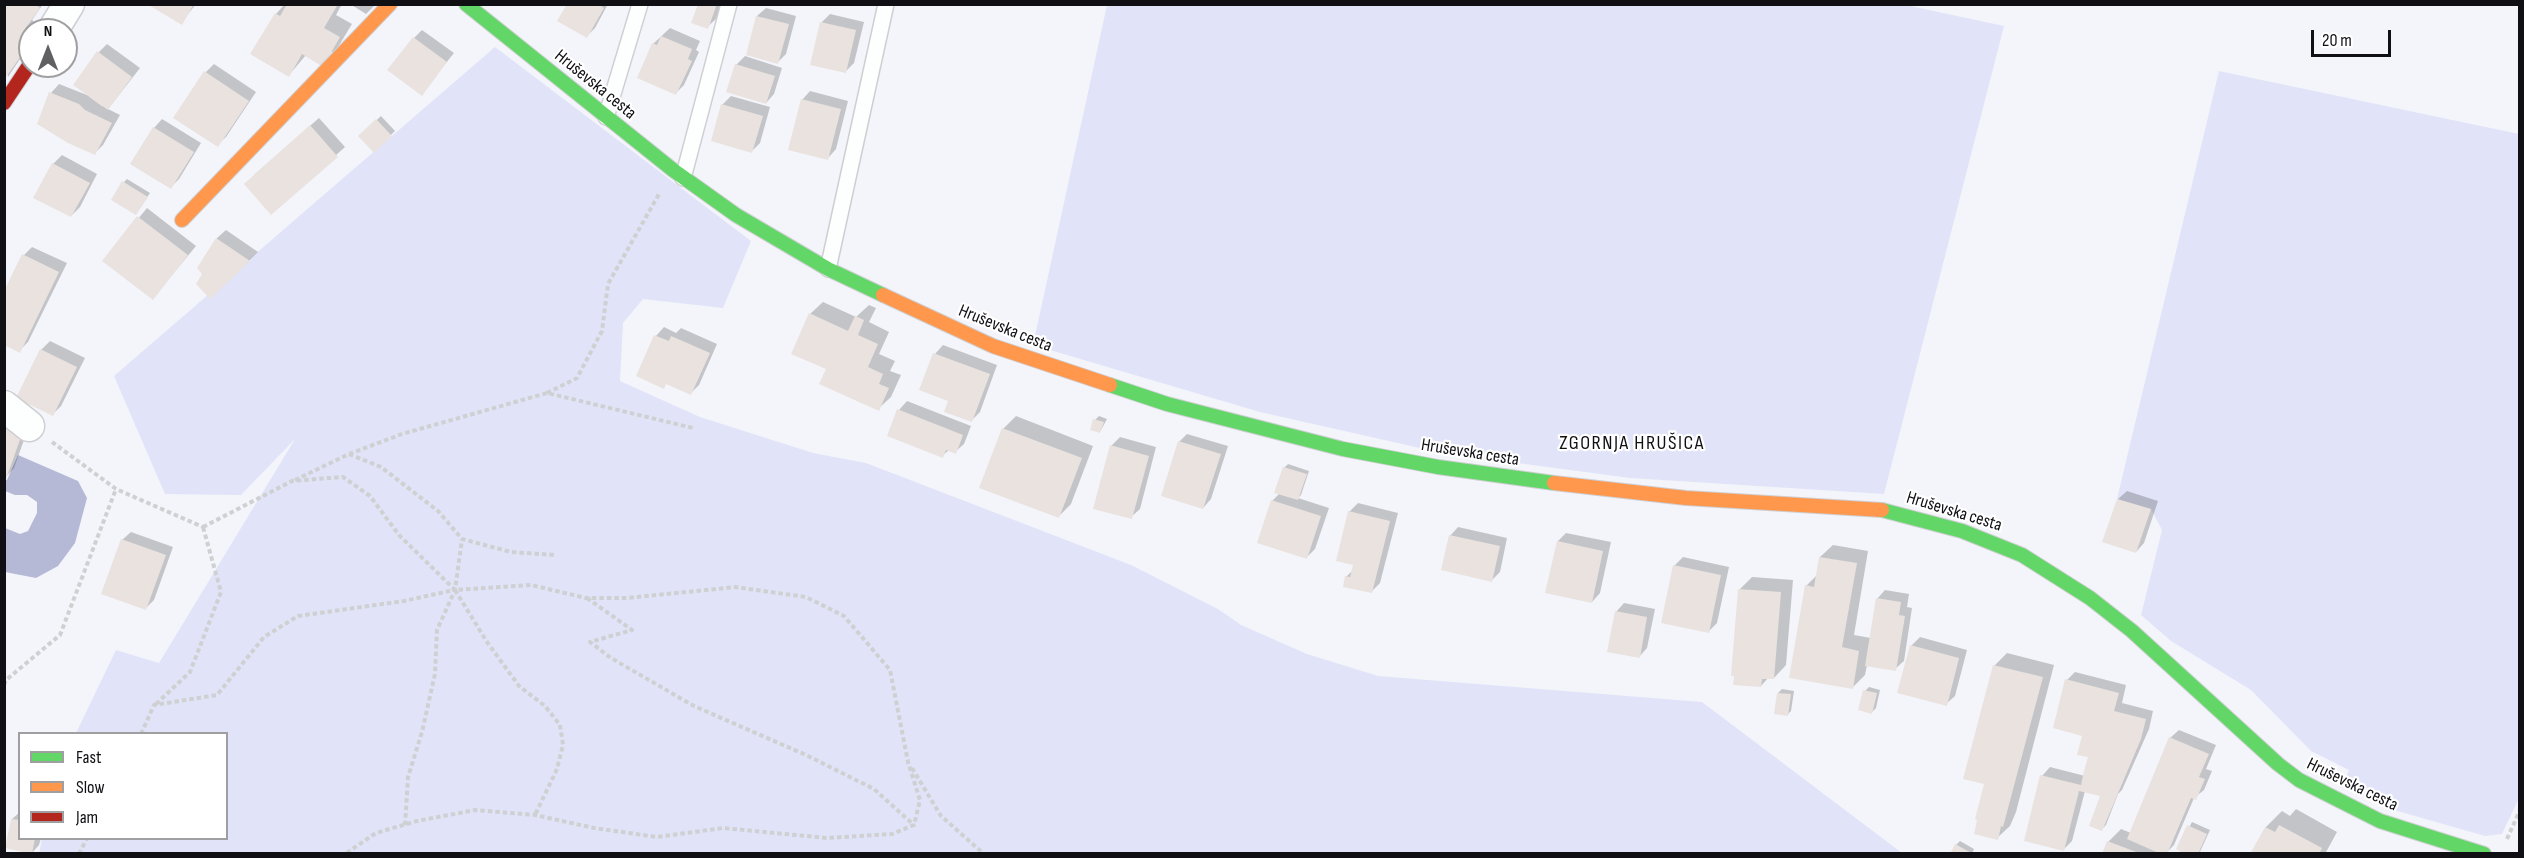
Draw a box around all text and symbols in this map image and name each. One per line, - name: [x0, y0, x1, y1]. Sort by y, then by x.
- north arrow: [18, 18, 78, 78]
- scale bar: [2314, 18, 2394, 56]
- text: N: [44, 22, 52, 41]
- text: 20 m: [2322, 30, 2352, 51]
- street label: Hruševska cesta: [550, 46, 640, 124]
- street label: Hruševska cesta: [955, 301, 1055, 357]
- district label: ZGORNJA HRUŠICA: [1559, 432, 1705, 456]
- street label: Hruševska cesta: [1420, 435, 1520, 471]
- street label: Hruševska cesta: [1904, 487, 2004, 537]
- legend: [18, 732, 228, 840]
- text: Fast: [76, 747, 101, 768]
- street label: Hruševska cesta: [2303, 754, 2401, 816]
- text: Slow: [76, 777, 105, 798]
- text: Jam: [76, 807, 98, 828]

